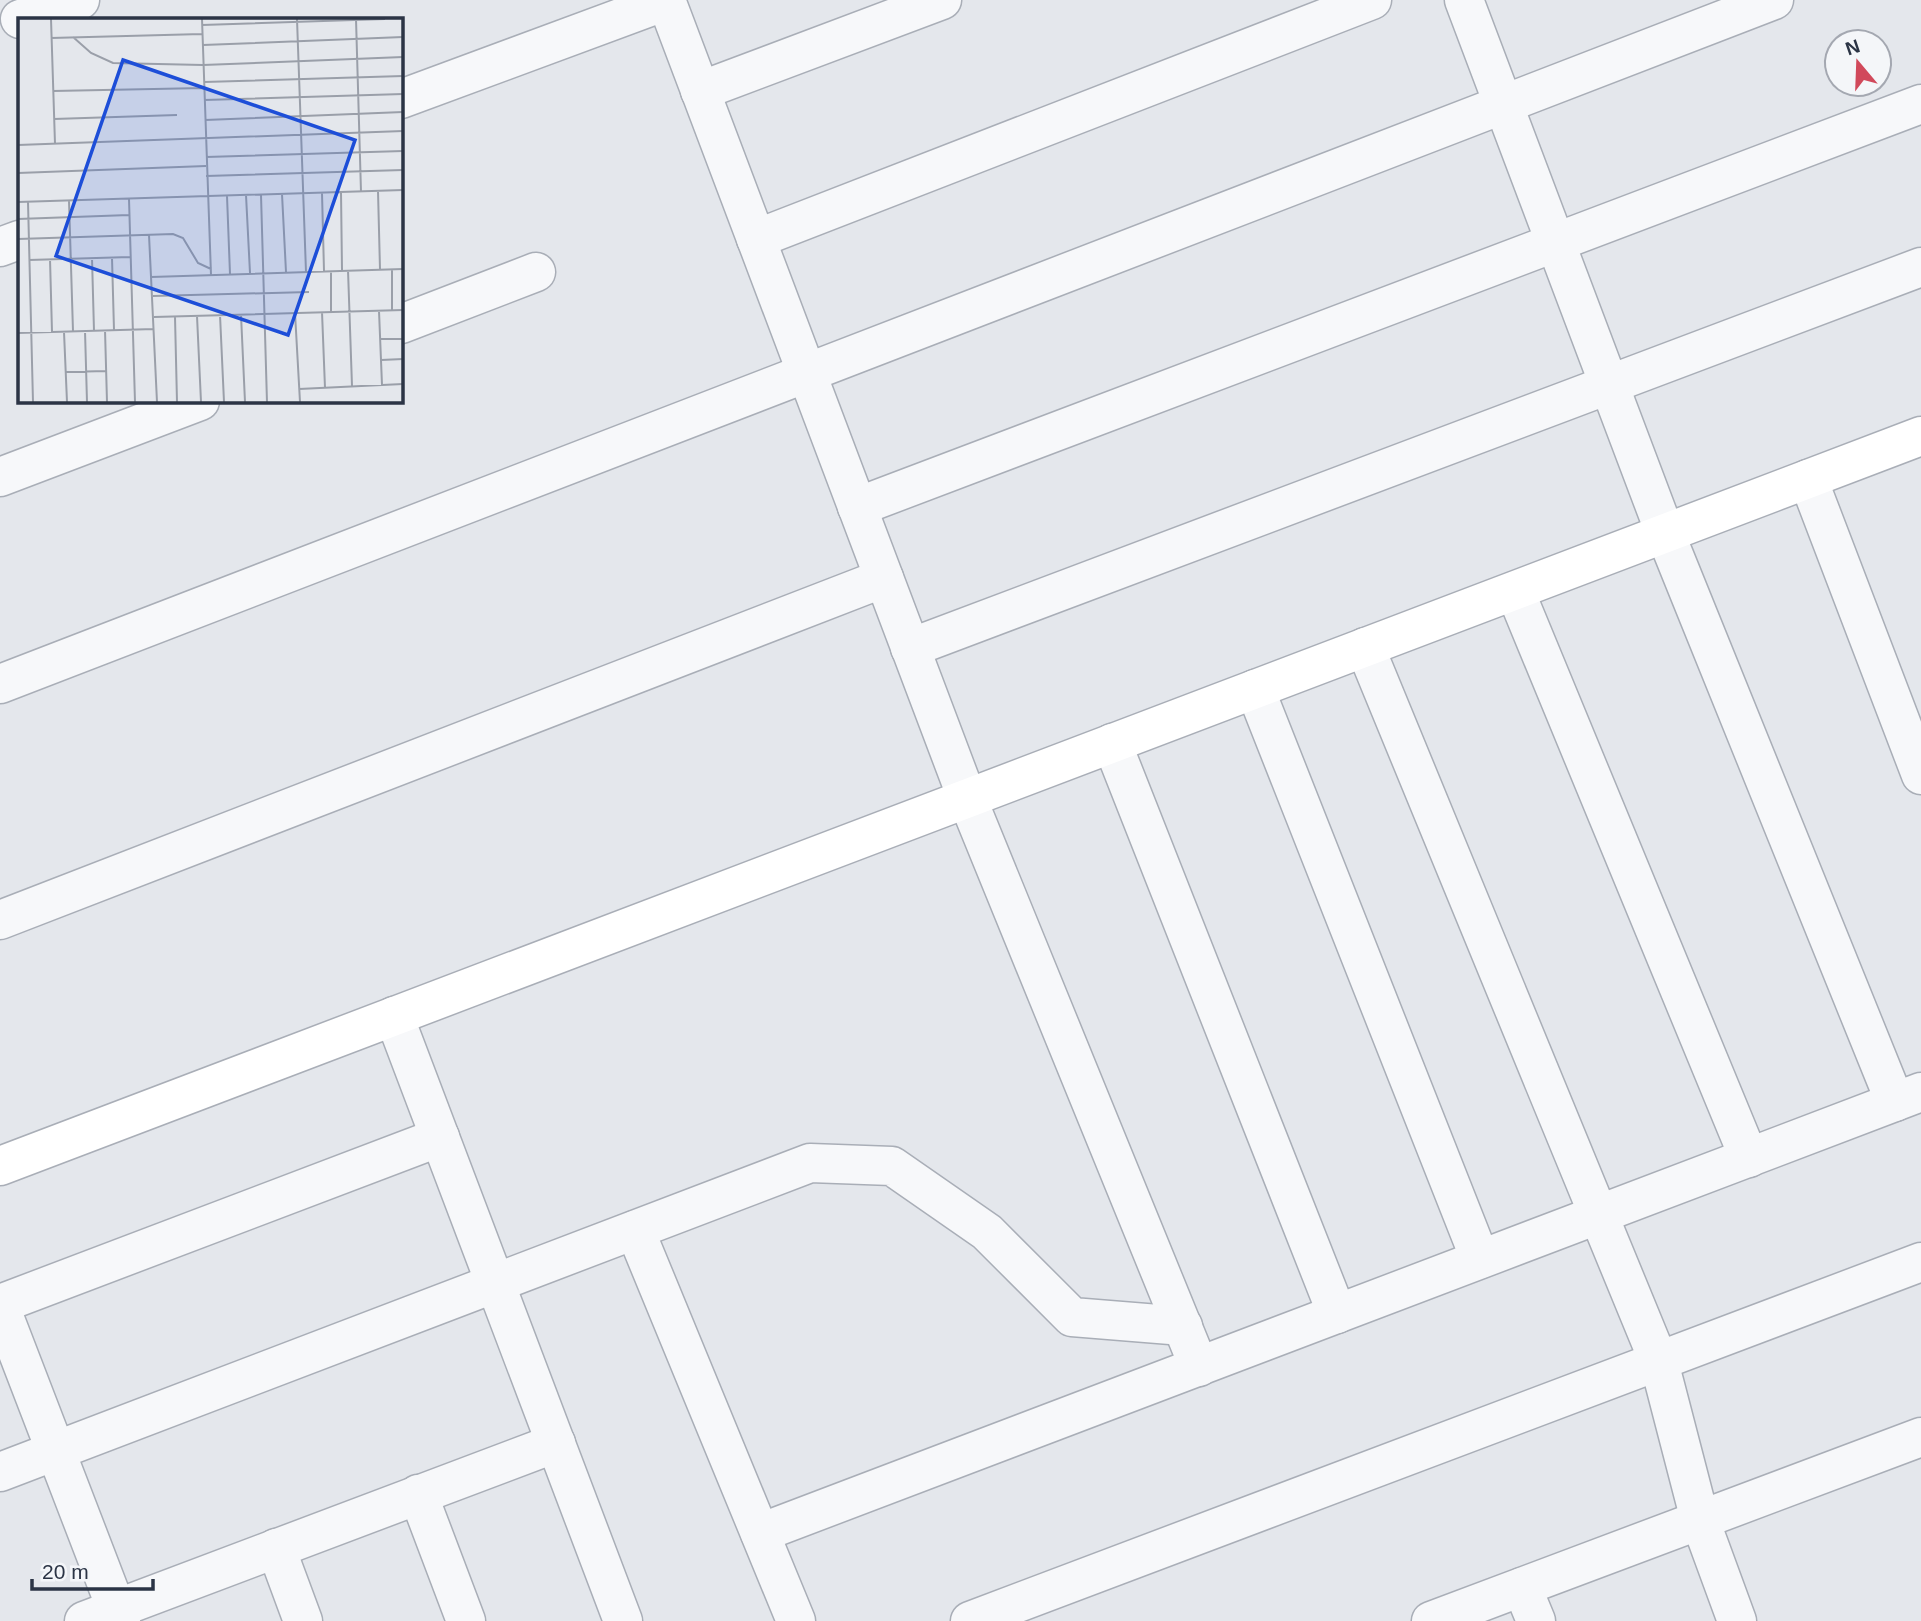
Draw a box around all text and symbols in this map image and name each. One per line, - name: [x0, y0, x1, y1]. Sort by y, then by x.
- inset map: [18, 18, 402, 402]
- north arrow: [1823, 28, 1893, 98]
- text: N: [1843, 35, 1863, 60]
- scale bar: [32, 1548, 152, 1592]
- text: 20 m: [42, 1560, 89, 1583]

